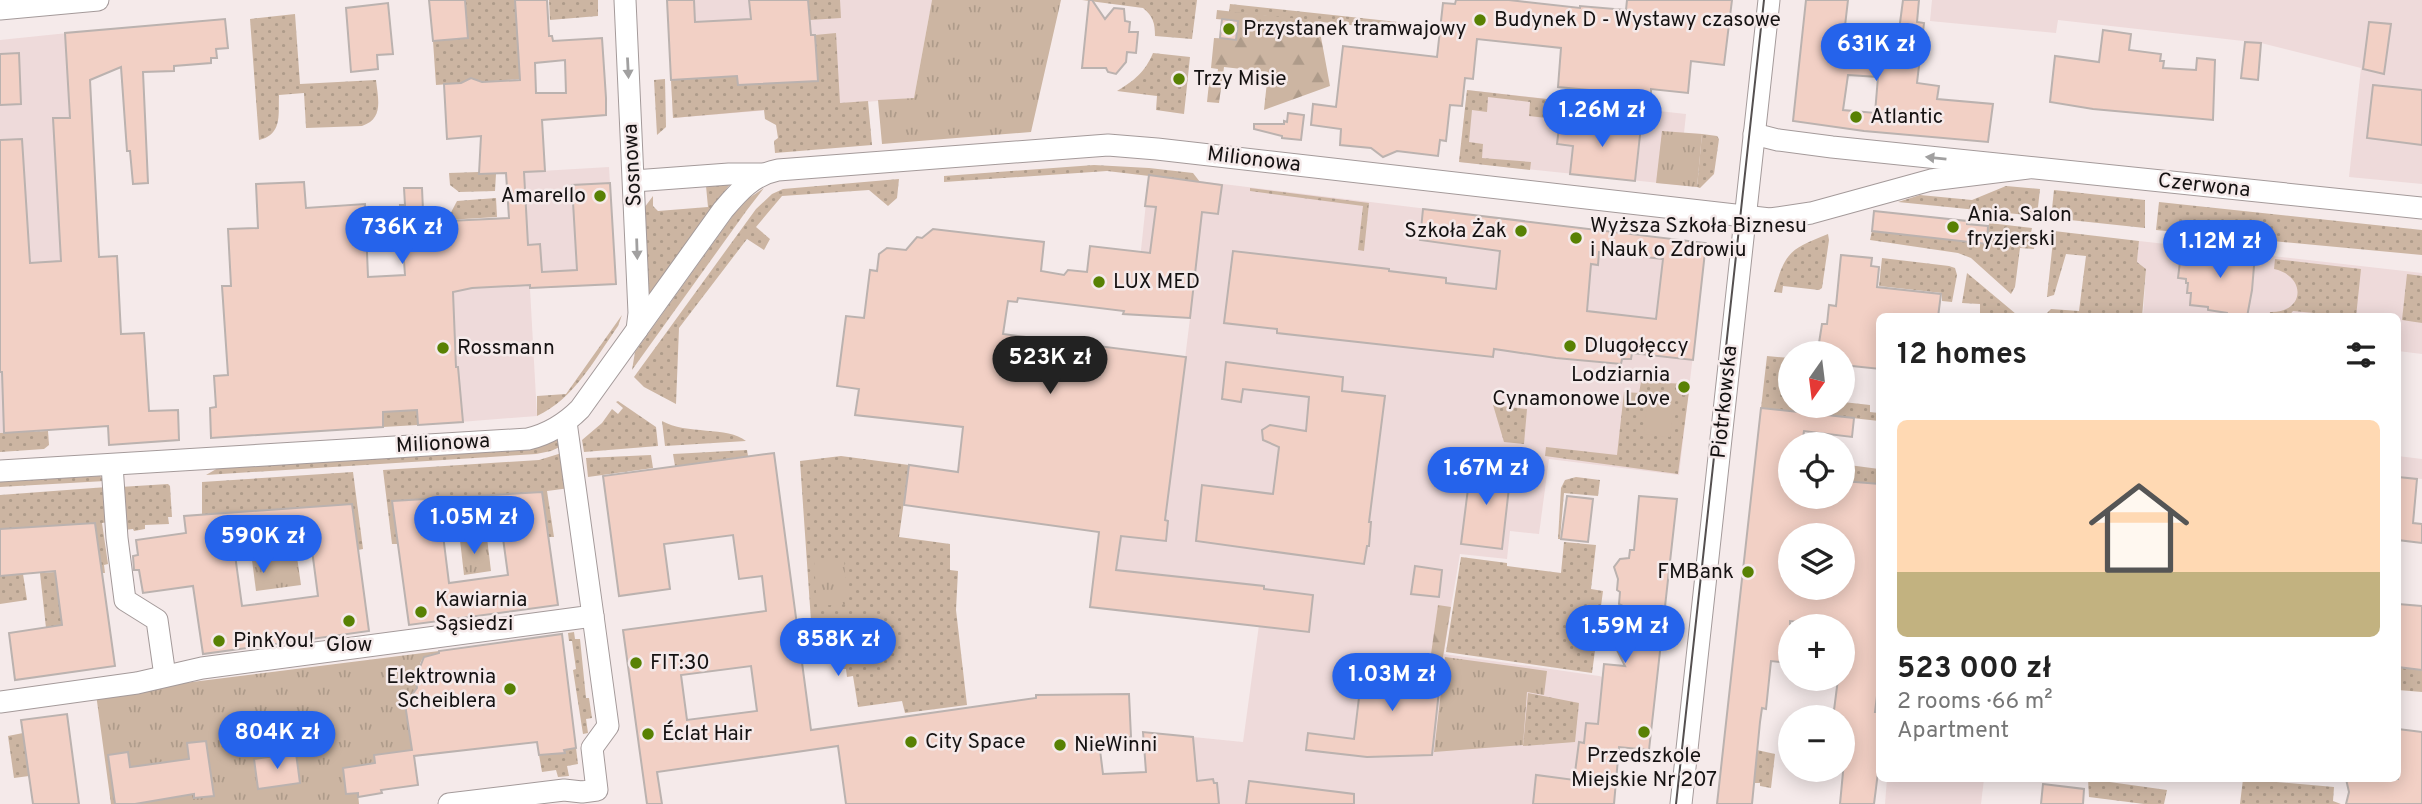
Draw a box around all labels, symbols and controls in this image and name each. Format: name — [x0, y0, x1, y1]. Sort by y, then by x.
place label: Budynek D - Wystawy czasowe — [1494, 7, 1781, 34]
marker: Budynek D - Wystawy czasowe — [1472, 12, 1488, 28]
place label: Przystanek tramwajowy — [1243, 16, 1467, 43]
marker: Przystanek tramwajowy — [1221, 21, 1237, 37]
pin: 631K zł — [1811, 24, 1941, 83]
text: 631K zł — [1837, 31, 1915, 60]
one-way arrow — [623, 57, 634, 79]
place label: Trzy Misie — [1193, 66, 1287, 93]
marker: Trzy Misie — [1171, 71, 1187, 87]
pin: 1.26M zł — [1530, 90, 1674, 149]
text: 1.26M zł — [1559, 97, 1645, 126]
place label: Atlantic — [1870, 104, 1943, 131]
marker: Atlantic — [1848, 109, 1864, 125]
street label: Sosnowa — [617, 123, 649, 207]
street label: Milionowa — [1206, 141, 1302, 179]
one-way arrow — [1925, 152, 1947, 163]
street label: Czerwona — [2156, 168, 2252, 204]
place label: Amarello — [501, 183, 586, 210]
marker: Amarello — [592, 188, 608, 204]
place label: Ania. Salon fryzjerski — [1967, 202, 2072, 253]
pin: 736K zł — [337, 206, 467, 266]
place label: Wyższa Szkoła Biznesu i Nauk o Zdrowiu — [1590, 213, 1807, 264]
text: 736K zł — [361, 214, 443, 243]
place label: Szkoła Żak — [1404, 218, 1507, 245]
marker: Ania. Salon fryzjerski — [1945, 219, 1961, 235]
pin: 1.12M zł — [2148, 220, 2292, 280]
marker: Szkoła Żak — [1513, 223, 1529, 239]
text: 1.12M zł — [2179, 228, 2261, 257]
marker: Wyższa Szkoła Biznesu i Nauk o Zdrowiu — [1568, 230, 1584, 246]
one-way arrow — [631, 239, 642, 261]
place label: LUX MED — [1113, 269, 1200, 296]
marker: LUX MED — [1091, 274, 1107, 290]
place label: Dlugołęccy — [1584, 333, 1689, 360]
place label: Rossmann — [457, 335, 555, 362]
pin: 523K zł — [985, 336, 1115, 396]
icon: filters — [2342, 336, 2380, 374]
text: 12 homes — [1897, 337, 2027, 374]
marker: Dlugołęccy — [1562, 338, 1578, 354]
marker: Rossmann — [435, 340, 451, 356]
north arrow — [1778, 341, 1855, 418]
map controls — [1778, 341, 1855, 782]
text: 523K zł — [1008, 344, 1092, 373]
street label: Piotrkowska — [1706, 344, 1744, 460]
place label: Lodziarnia Cynamonowe Love — [1492, 362, 1670, 413]
marker: Lodziarnia Cynamonowe Love — [1676, 379, 1692, 395]
street label: Milionowa — [395, 428, 491, 460]
button: locate — [1778, 432, 1855, 509]
pin: 1.67M zł — [1414, 448, 1558, 507]
text: 1.67M zł — [1444, 455, 1528, 484]
icon: home — [2076, 465, 2202, 591]
pin: 1.05M zł — [402, 496, 546, 556]
text: 1.05M zł — [430, 504, 518, 533]
pin: 590K zł — [198, 516, 328, 575]
text: 590K zł — [221, 523, 305, 552]
button: layers — [1778, 523, 1855, 600]
place label: FMBank — [1657, 559, 1734, 586]
marker: FMBank — [1740, 564, 1756, 580]
place label: Kawiarnia Sąsiedzi — [435, 587, 527, 638]
marker: Kawiarnia Sąsiedzi — [413, 604, 429, 620]
pin: 1.59M zł — [1553, 606, 1697, 665]
marker: Glow — [341, 613, 357, 629]
text: 1.59M zł — [1582, 613, 1668, 642]
button: + — [1778, 614, 1855, 691]
pin: 858K zł — [773, 618, 903, 678]
text: 858K zł — [796, 626, 880, 655]
place label: PinkYou! — [233, 628, 314, 655]
place label: Glow — [326, 632, 372, 659]
marker: PinkYou! — [211, 633, 227, 649]
place label: FIT:30 — [650, 650, 710, 677]
text: 523 000 zł — [1897, 651, 2051, 688]
pin: 1.03M zł — [1320, 654, 1464, 713]
marker: FIT:30 — [628, 655, 644, 671]
text: 1.03M zł — [1348, 661, 1436, 690]
place label: Elektrownia Scheiblera — [386, 664, 496, 715]
marker: Elektrownia Scheiblera — [502, 681, 518, 697]
text: 2 rooms · 66 m² — [1897, 688, 2053, 717]
button: − — [1778, 705, 1855, 782]
pin: 804K zł — [212, 712, 342, 771]
text: Apartment — [1897, 717, 2009, 746]
text: 804K zł — [234, 719, 320, 748]
place label: Éclat Hair — [662, 720, 752, 748]
marker: Przedszkole Miejskie Nr 207 — [1636, 724, 1652, 740]
marker: Éclat Hair — [640, 726, 656, 742]
place label: City Space — [925, 729, 1026, 756]
place label: NieWinni — [1074, 732, 1157, 759]
marker: City Space — [903, 734, 919, 750]
marker: NieWinni — [1052, 737, 1068, 753]
place label: Przedszkole Miejskie Nr 207 — [1571, 743, 1717, 794]

